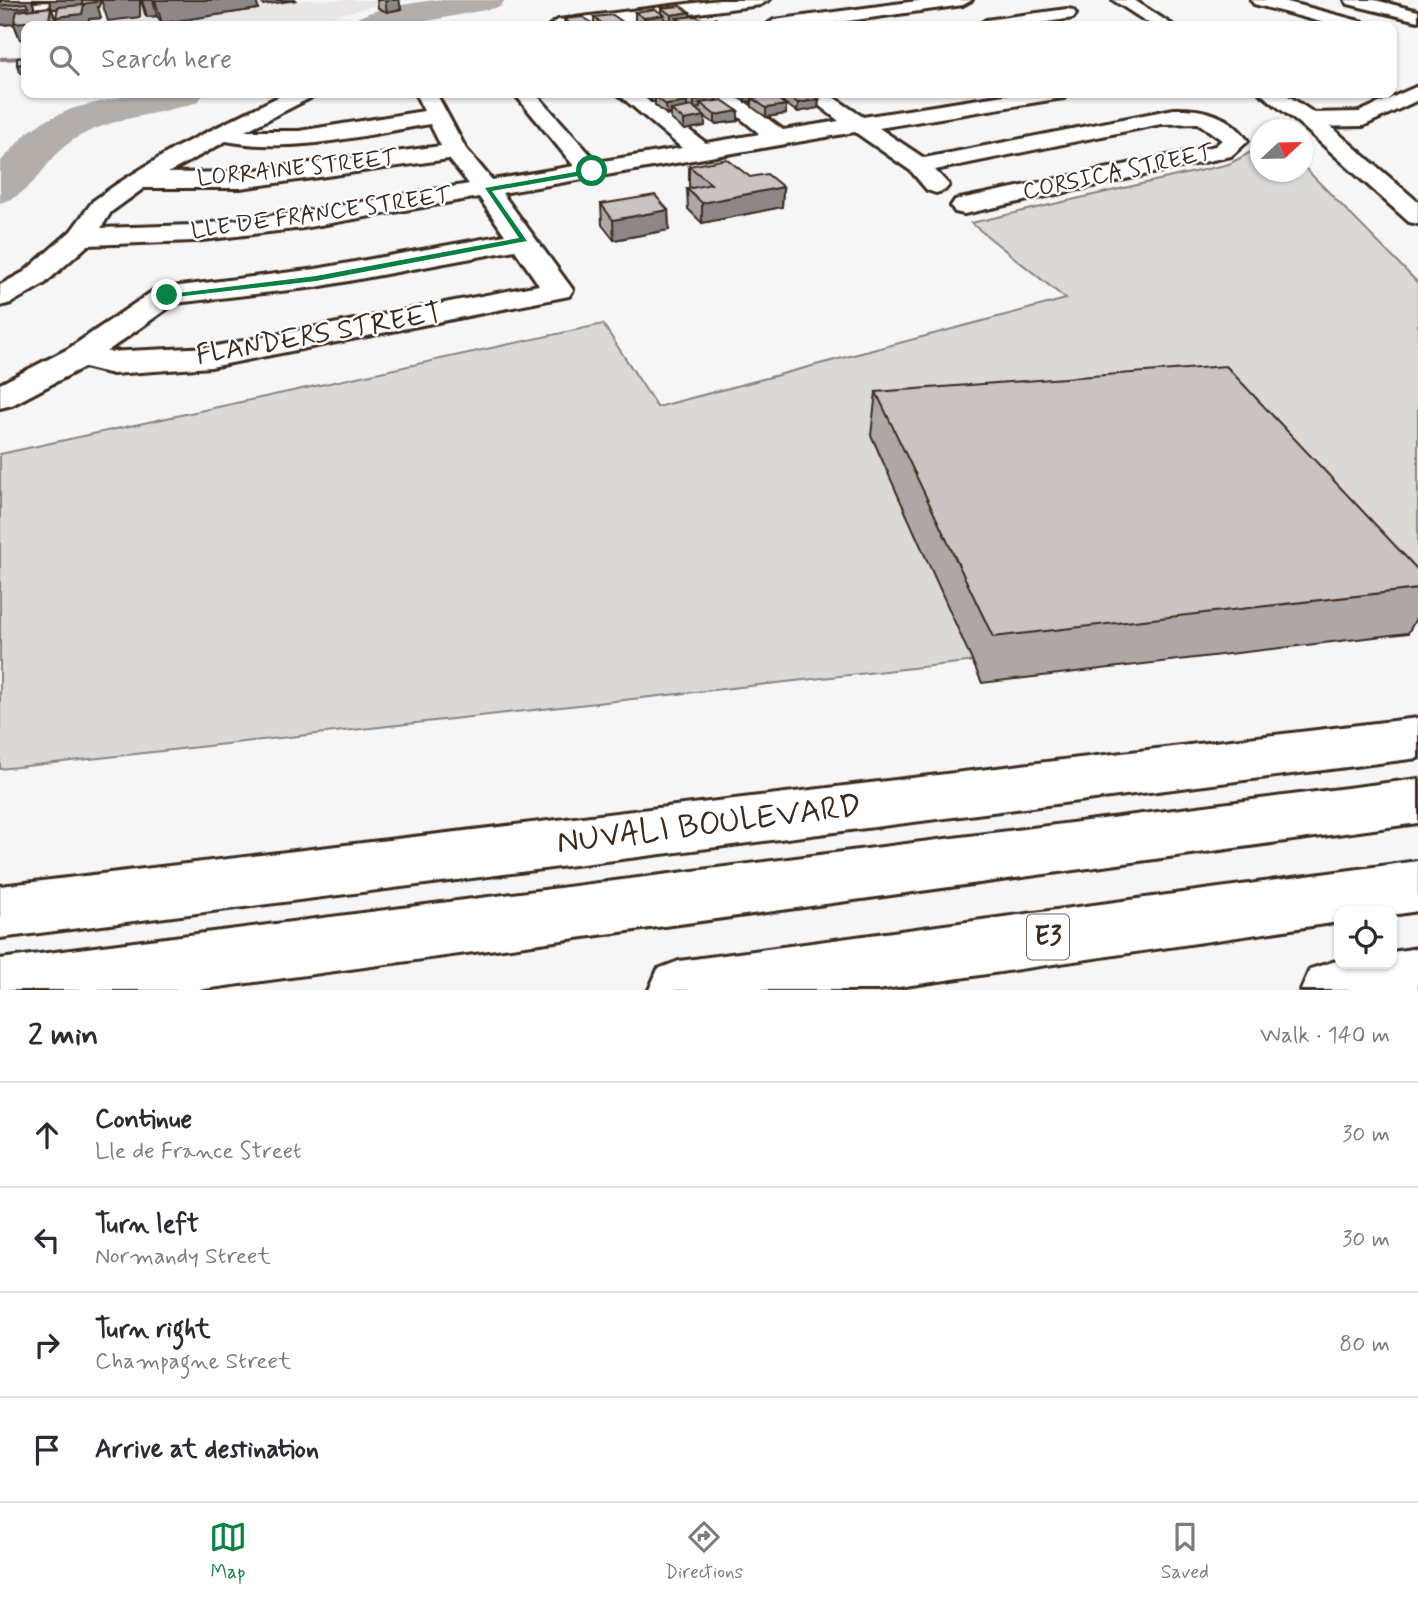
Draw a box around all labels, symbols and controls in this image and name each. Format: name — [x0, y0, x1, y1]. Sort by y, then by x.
search box — [21, 21, 1397, 98]
icon: search — [45, 41, 83, 79]
text: Search here — [101, 43, 232, 77]
north arrow — [1250, 119, 1313, 182]
street label: CORSICA STREET — [1020, 138, 1217, 208]
street label: LORRAINE STREET — [196, 143, 400, 194]
route start — [576, 155, 607, 186]
street label: LLE DE FRANCE STREET — [189, 181, 454, 247]
route end — [151, 279, 182, 310]
street label: FLANDERS STREET — [193, 295, 445, 375]
street label: NUVALI BOULEVARD — [554, 784, 864, 866]
map controls — [1334, 906, 1397, 969]
button: locate — [1334, 906, 1397, 969]
road number: E3 — [1027, 914, 1069, 960]
text: 2 min — [28, 1016, 98, 1055]
text: Walk · 140 m — [1260, 1021, 1390, 1051]
text: Continue — [95, 1103, 192, 1137]
icon: ahead — [28, 1116, 66, 1154]
text: 30 m — [1342, 1120, 1390, 1150]
text: Lle de France Street — [95, 1137, 302, 1167]
text: Turn left — [95, 1208, 199, 1242]
icon: left — [28, 1221, 66, 1259]
text: 30 m — [1342, 1225, 1390, 1255]
text: Normandy Street — [95, 1242, 271, 1272]
text: Turn right — [95, 1313, 211, 1347]
icon: right — [28, 1326, 66, 1364]
text: 80 m — [1339, 1330, 1390, 1360]
text: Champagne Street — [95, 1347, 291, 1377]
icon: arrive — [28, 1431, 66, 1469]
text: Arrive at destination — [95, 1433, 319, 1467]
tab: Map — [209, 1518, 247, 1585]
tab: Directions — [665, 1518, 743, 1585]
tab: Saved — [1161, 1518, 1209, 1585]

